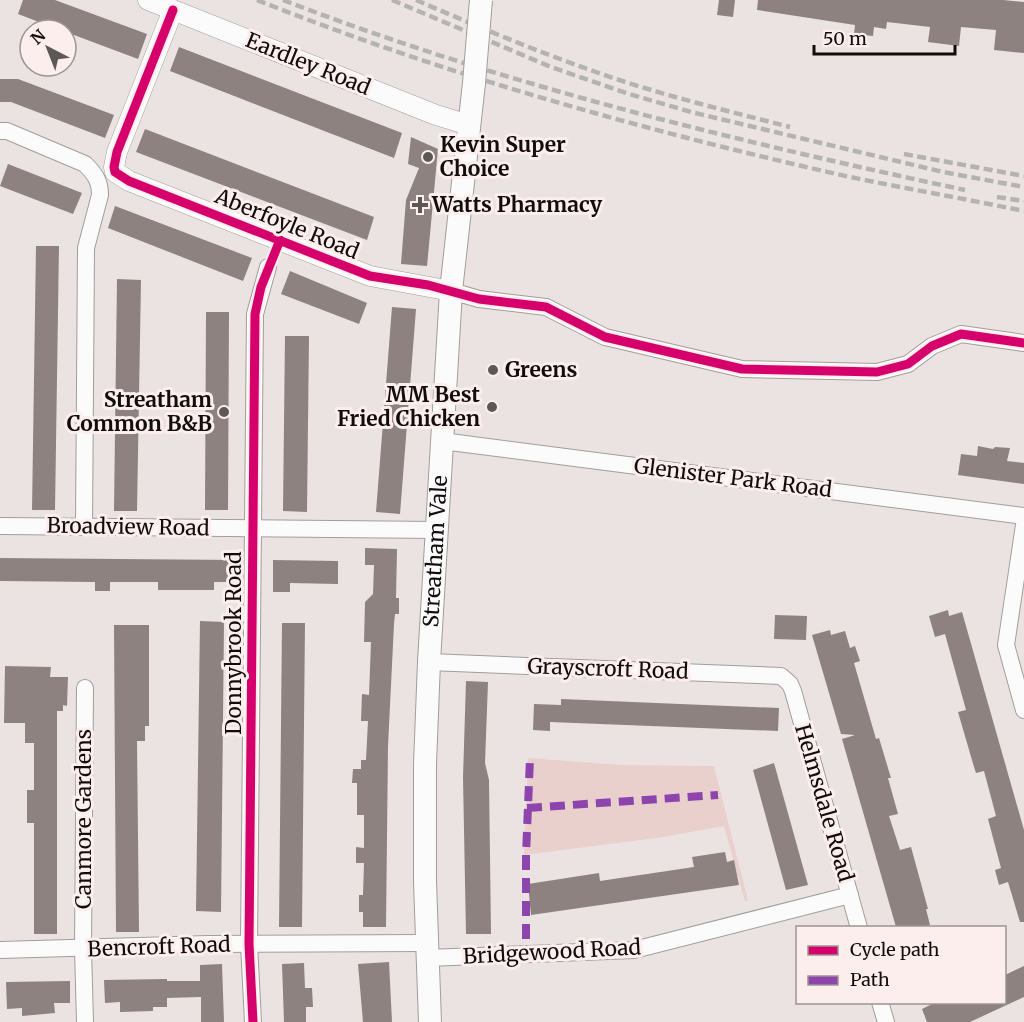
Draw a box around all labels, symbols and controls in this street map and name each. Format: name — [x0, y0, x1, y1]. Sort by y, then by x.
north arrow — [18, 18, 78, 78]
scale bar — [814, 18, 955, 56]
text: N — [27, 25, 50, 49]
street label: Eardley Road — [242, 26, 375, 101]
text: 50 m — [823, 27, 867, 50]
place label: Kevin Super Choice — [440, 131, 566, 182]
marker: Kevin Super Choice — [421, 150, 435, 164]
street label: Aberfoyle Road — [210, 182, 364, 265]
place label: Watts Pharmacy — [431, 191, 603, 218]
marker: Watts Pharmacy — [413, 198, 427, 212]
place label: Greens — [505, 356, 578, 383]
marker: Greens — [486, 363, 500, 377]
place label: MM Best Fried Chicken — [337, 381, 481, 432]
place label: Streatham Common B&B — [67, 386, 212, 437]
marker: MM Best Fried Chicken — [485, 400, 499, 414]
marker: Streatham Common B&B — [217, 405, 231, 419]
street label: Glenister Park Road — [632, 452, 834, 503]
street label: Streatham Vale — [417, 474, 453, 628]
street label: Broadview Road — [46, 512, 210, 541]
street label: Donnybrook Road — [220, 551, 247, 735]
street label: Grayscroft Road — [527, 652, 689, 685]
street label: Helmsdale Road — [789, 721, 860, 885]
street label: Canmore Gardens — [70, 729, 97, 909]
legend — [796, 926, 1006, 1004]
street label: Bencroft Road — [87, 930, 231, 962]
street label: Bridgewood Road — [462, 933, 642, 970]
text: Cycle path — [850, 938, 940, 961]
text: Path — [850, 968, 890, 991]

